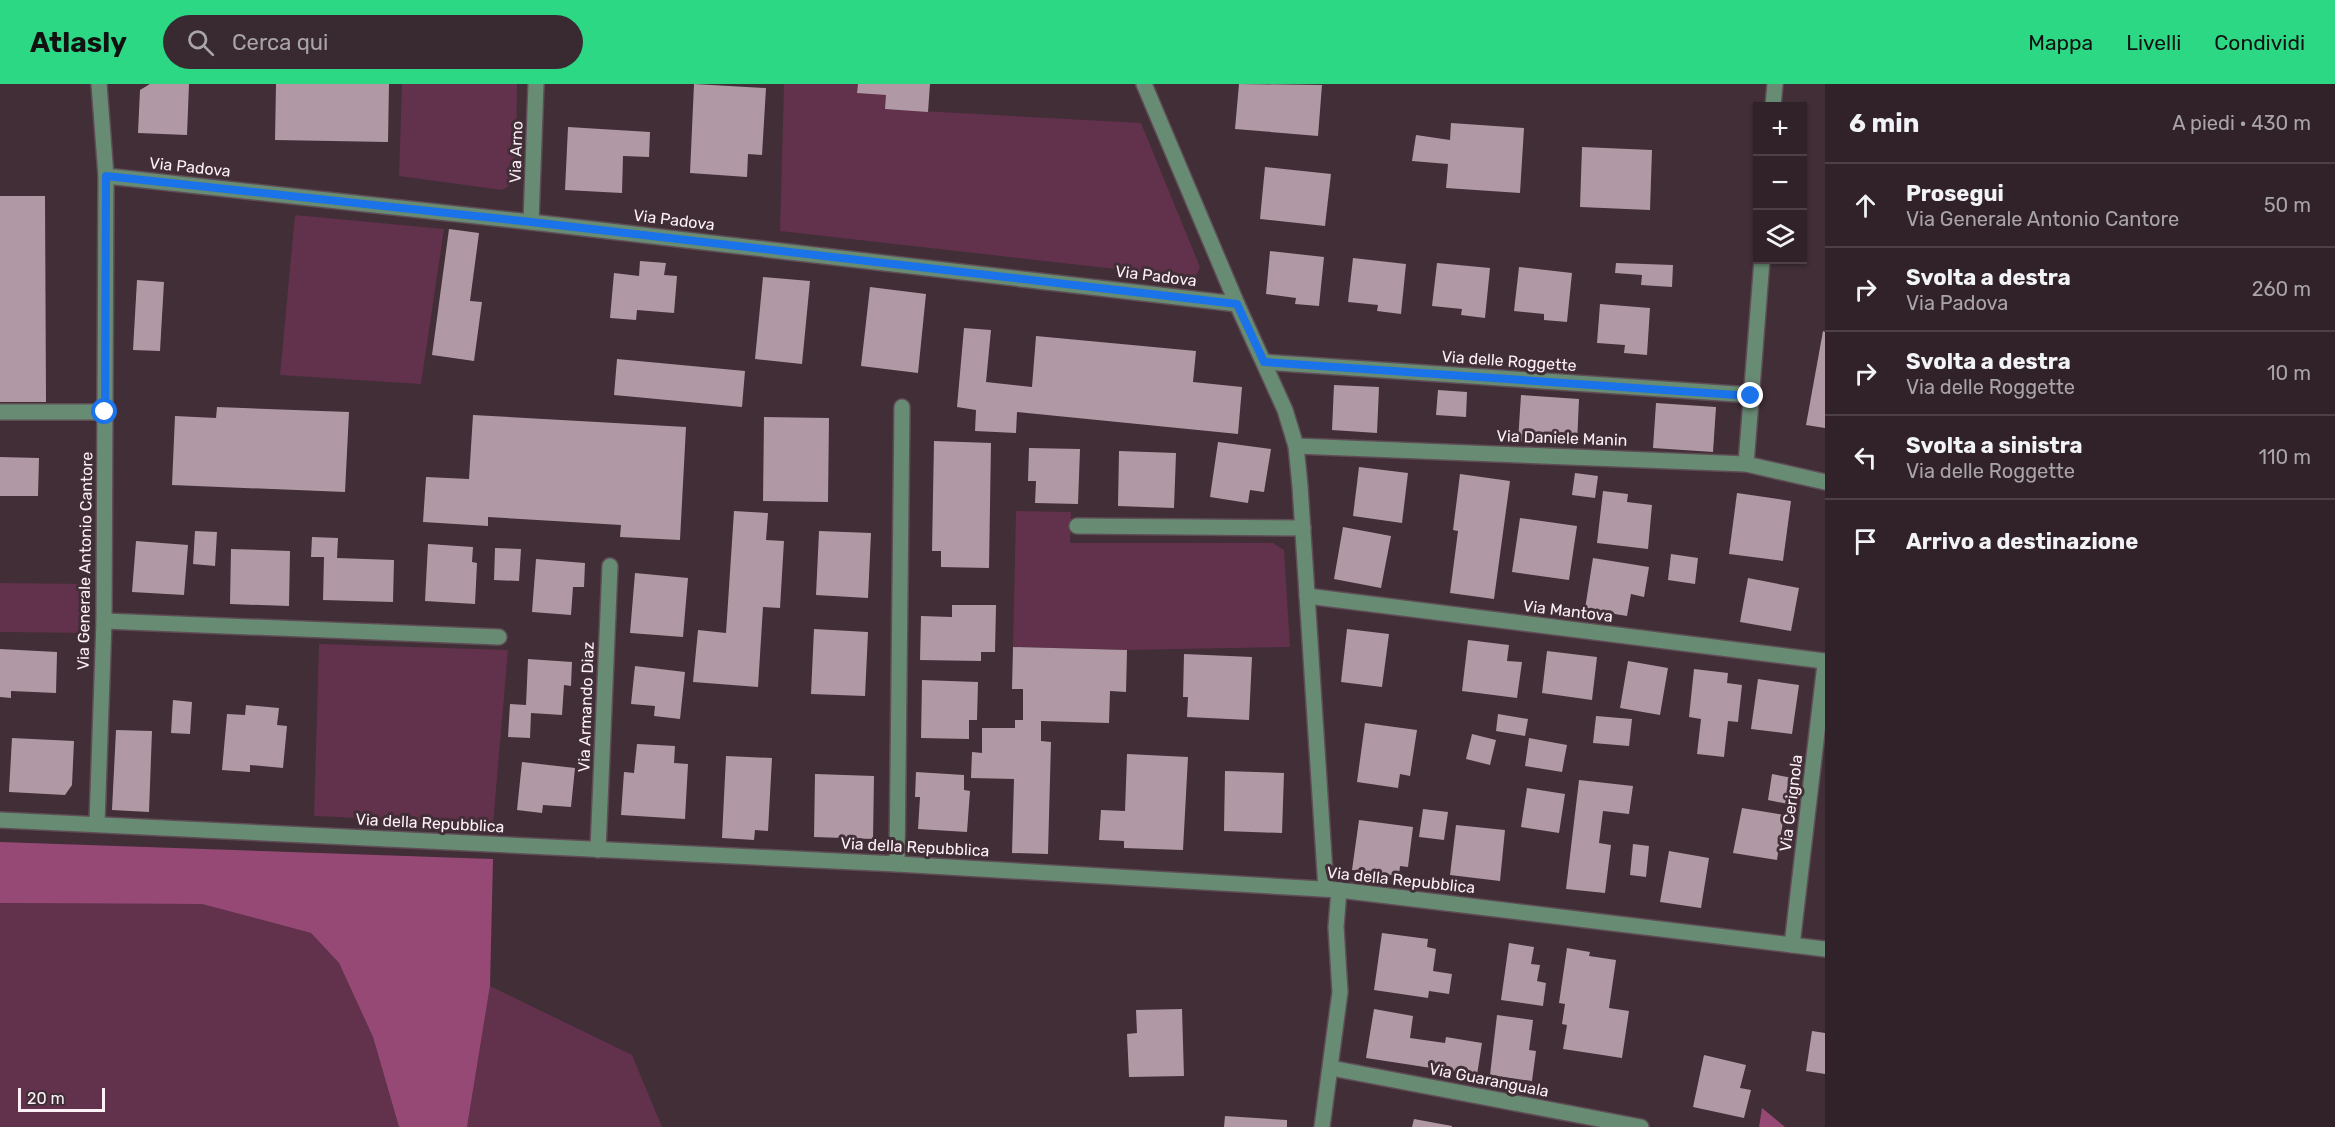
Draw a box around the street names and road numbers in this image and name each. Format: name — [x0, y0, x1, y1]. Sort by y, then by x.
street label: Via Arno — [505, 121, 527, 183]
street label: Via Padova — [148, 153, 232, 181]
street label: Via Padova — [632, 206, 716, 234]
street label: Via Padova — [1114, 262, 1198, 290]
street label: Via delle Roggette — [1441, 347, 1577, 375]
street label: Via Daniele Manin — [1496, 426, 1628, 450]
street label: Via Generale Antonio Cantore — [74, 452, 96, 670]
street label: Via Mantova — [1522, 596, 1614, 626]
street label: Via Armando Diaz — [574, 641, 598, 773]
street label: Via Cerignola — [1776, 753, 1806, 853]
street label: Via della Repubblica — [355, 810, 505, 836]
street label: Via della Repubblica — [840, 834, 990, 860]
street label: Via della Repubblica — [1326, 863, 1476, 897]
street label: Via Guaranguala — [1427, 1059, 1551, 1101]

